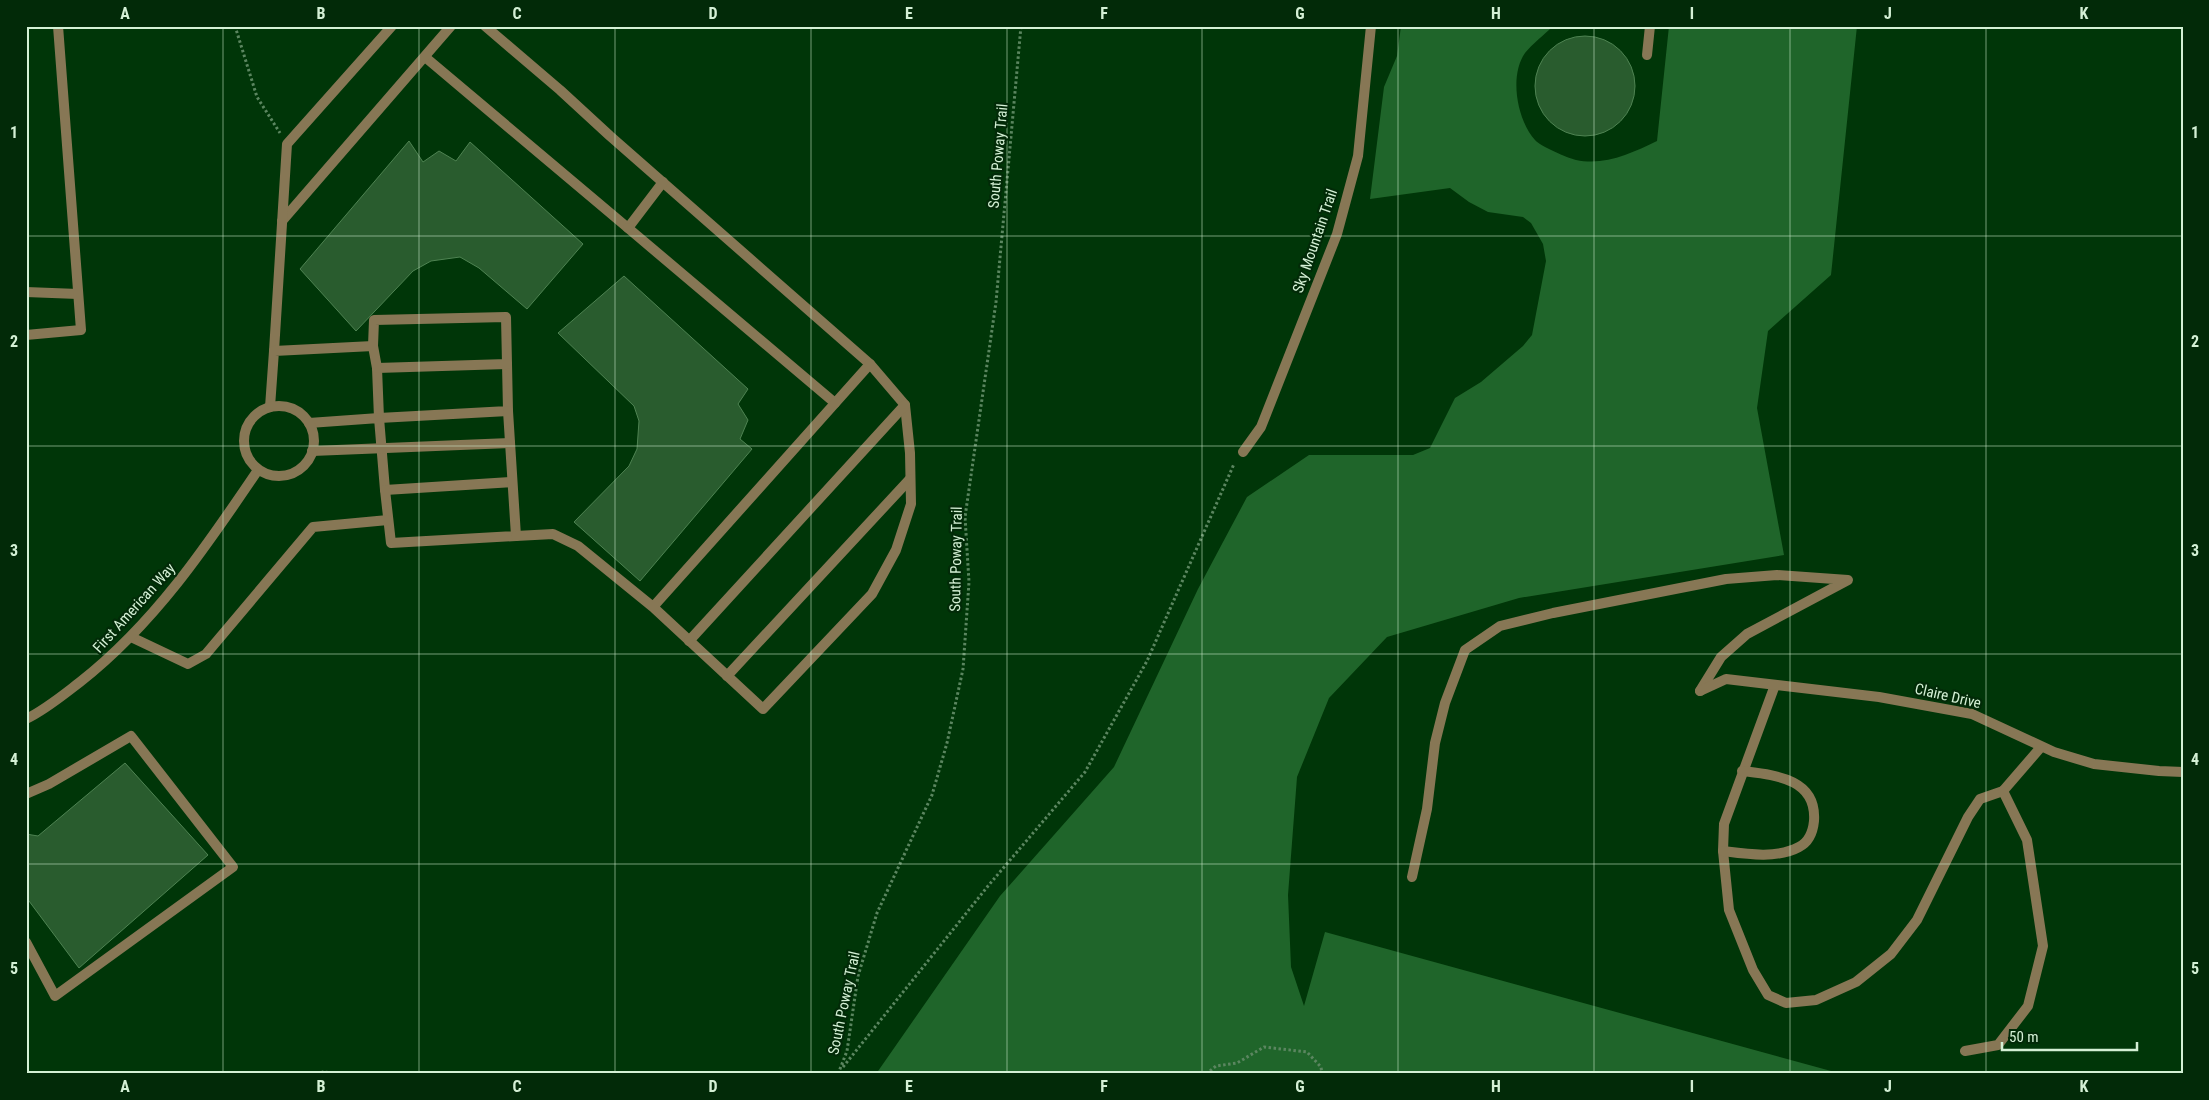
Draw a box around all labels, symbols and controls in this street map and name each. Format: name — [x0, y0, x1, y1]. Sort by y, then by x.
text: A — [120, 4, 130, 23]
text: B — [317, 4, 326, 23]
text: C — [512, 4, 522, 23]
text: D — [708, 4, 718, 23]
text: E — [905, 4, 913, 23]
text: F — [1100, 4, 1108, 23]
text: G — [1295, 4, 1305, 23]
text: H — [1491, 4, 1501, 23]
text: I — [1690, 4, 1694, 23]
text: J — [1884, 4, 1892, 23]
text: K — [2080, 4, 2089, 23]
street label: South Poway Trail — [984, 103, 1012, 209]
text: 1 — [10, 123, 18, 142]
text: 1 — [2191, 123, 2199, 142]
street label: Sky Mountain Trail — [1289, 187, 1341, 295]
text: 2 — [10, 332, 18, 351]
text: 2 — [2191, 332, 2199, 351]
street label: South Poway Trail — [946, 506, 966, 612]
text: 3 — [10, 541, 18, 560]
text: 3 — [2191, 541, 2199, 560]
street label: First American Way — [89, 560, 179, 656]
street label: Claire Drive — [1913, 680, 1983, 712]
text: 4 — [10, 750, 18, 769]
text: 4 — [2191, 750, 2199, 769]
street label: South Poway Trail — [824, 950, 864, 1056]
text: 5 — [10, 959, 18, 978]
text: 5 — [2191, 959, 2199, 978]
scale bar — [2002, 1020, 2136, 1052]
text: 50 m — [2009, 1028, 2039, 1046]
text: A — [120, 1077, 130, 1096]
text: B — [317, 1077, 326, 1096]
text: C — [512, 1077, 522, 1096]
text: D — [708, 1077, 718, 1096]
text: E — [905, 1077, 913, 1096]
text: F — [1100, 1077, 1108, 1096]
text: G — [1295, 1077, 1305, 1096]
text: H — [1491, 1077, 1501, 1096]
text: I — [1690, 1077, 1694, 1096]
text: J — [1884, 1077, 1892, 1096]
text: K — [2080, 1077, 2089, 1096]

